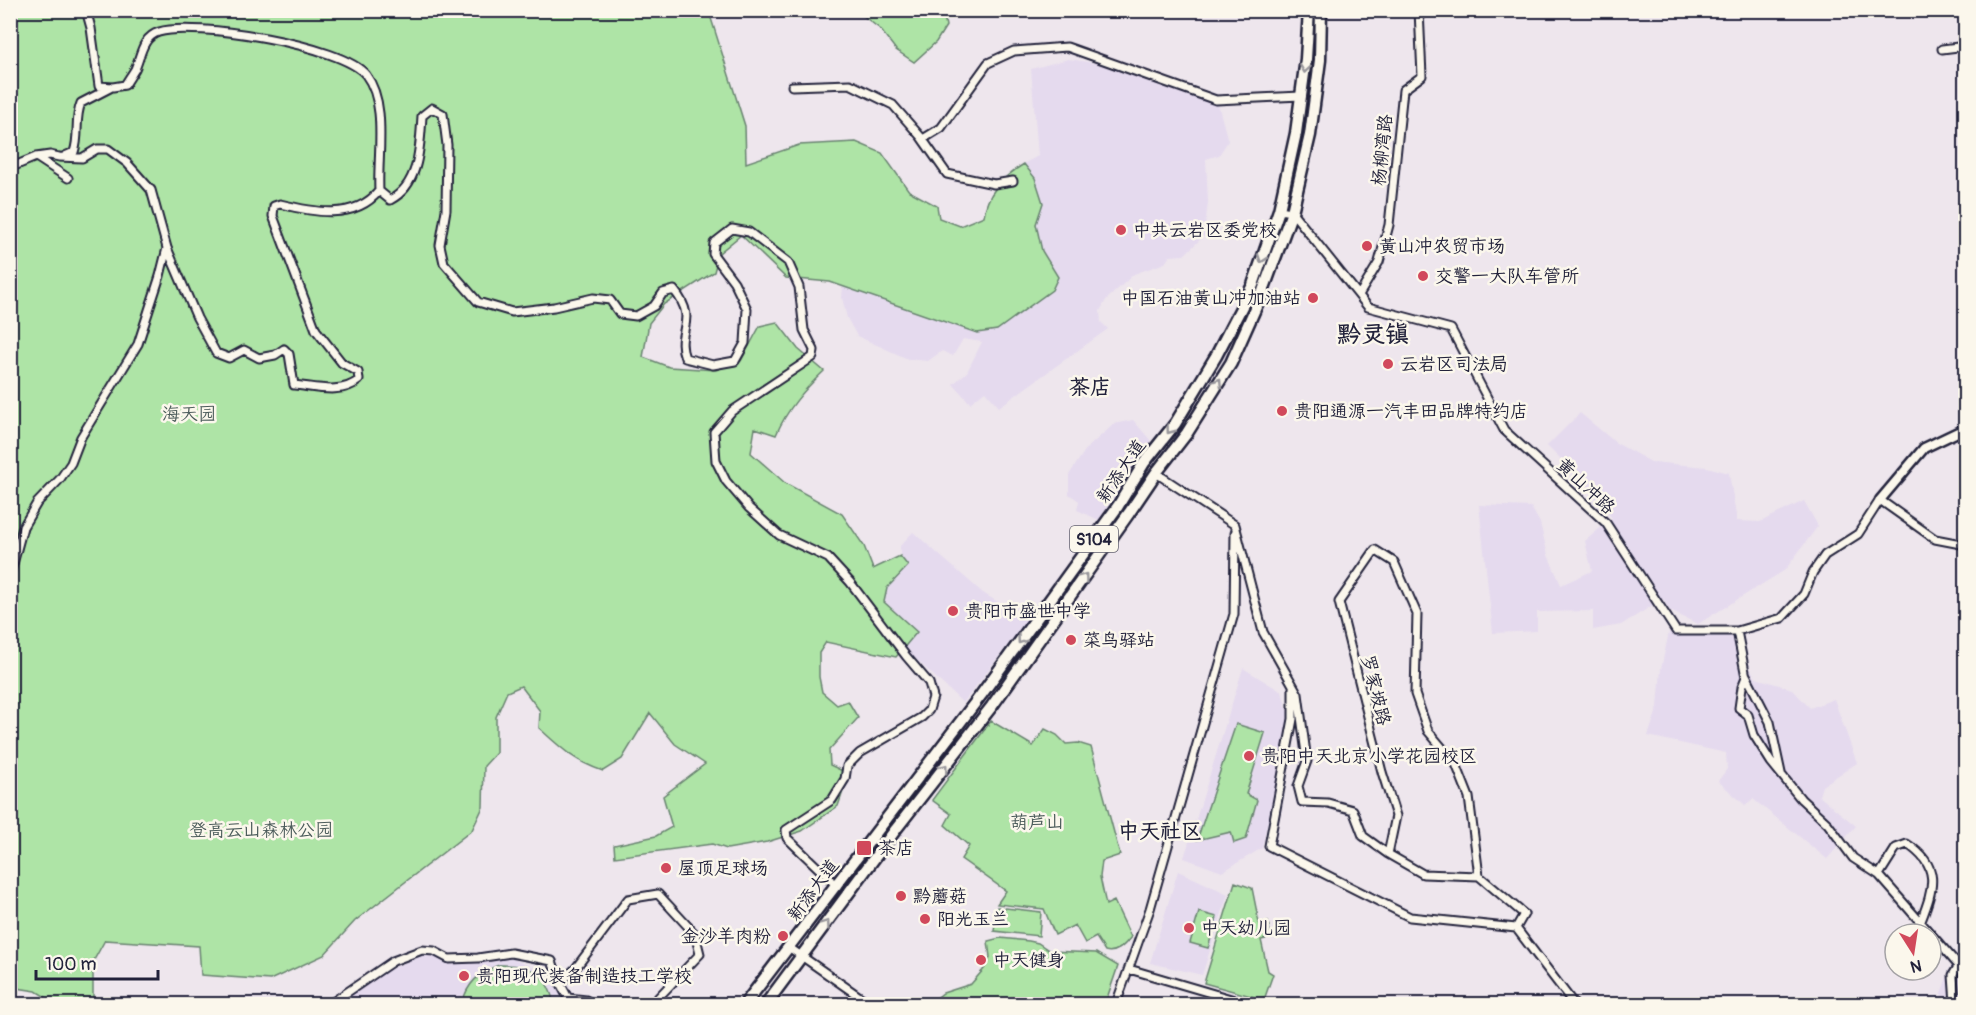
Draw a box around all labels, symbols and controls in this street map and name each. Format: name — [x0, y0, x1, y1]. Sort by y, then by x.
one-way arrow — [1299, 64, 1312, 73]
street label: 杨柳湾路 — [1367, 113, 1398, 187]
place label: 中共云岩区委党校 — [1133, 219, 1277, 242]
marker: 中共云岩区委党校 — [1114, 223, 1128, 237]
place label: 黄山冲农贸市场 — [1379, 235, 1505, 258]
marker: 黄山冲农贸市场 — [1360, 239, 1374, 253]
one-way arrow — [1257, 253, 1270, 263]
place label: 交警一大队车管所 — [1435, 265, 1579, 288]
marker: 交警一大队车管所 — [1416, 269, 1430, 283]
place label: 中国石油黄山冲加油站 — [1121, 287, 1301, 310]
marker: 中国石油黄山冲加油站 — [1306, 291, 1320, 305]
district label: 黔灵镇 — [1337, 320, 1409, 349]
place label: 云岩区司法局 — [1400, 353, 1508, 376]
marker: 云岩区司法局 — [1381, 357, 1395, 371]
district label: 茶店 — [1069, 374, 1111, 401]
one-way arrow — [1211, 378, 1223, 388]
place label: 贵阳通源一汽丰田品牌特约店 — [1294, 400, 1528, 423]
park label: 海天园 — [162, 403, 216, 426]
marker: 贵阳通源一汽丰田品牌特约店 — [1275, 404, 1289, 418]
one-way arrow — [1166, 423, 1177, 434]
street label: 新添大道 — [1092, 435, 1151, 508]
street label: 黄山冲路 — [1551, 453, 1620, 519]
road number: S104 — [1070, 526, 1118, 552]
one-way arrow — [1077, 573, 1088, 584]
place label: 贵阳市盛世中学 — [965, 600, 1091, 623]
marker: 贵阳市盛世中学 — [946, 604, 960, 618]
place label: 菜鸟驿站 — [1083, 629, 1155, 652]
marker: 菜鸟驿站 — [1064, 633, 1078, 647]
one-way arrow — [1017, 634, 1028, 645]
street label: 罗家坡路 — [1356, 652, 1395, 728]
place label: 贵阳中天北京小学花园校区 — [1261, 745, 1477, 768]
marker: 贵阳中天北京小学花园校区 — [1242, 749, 1256, 763]
one-way arrow — [936, 764, 947, 775]
park label: 葫芦山 — [1010, 811, 1064, 834]
district label: 中天社区 — [1118, 818, 1202, 845]
park label: 登高云山森林公园 — [189, 819, 333, 842]
place label: 茶店 — [878, 837, 914, 860]
marker: 茶店 — [855, 839, 873, 857]
street label: 新添大道 — [783, 855, 844, 926]
place label: 屋顶足球场 — [678, 857, 768, 880]
marker: 屋顶足球场 — [659, 861, 673, 875]
place label: 黔蘑菇 — [913, 885, 967, 908]
marker: 黔蘑菇 — [894, 889, 908, 903]
place label: 阳光玉兰 — [937, 908, 1009, 931]
marker: 阳光玉兰 — [918, 912, 932, 926]
place label: 中天幼儿园 — [1201, 917, 1291, 940]
one-way arrow — [819, 920, 830, 931]
marker: 中天幼儿园 — [1182, 921, 1196, 935]
north arrow — [1883, 922, 1943, 982]
place label: 金沙羊肉粉 — [681, 925, 771, 948]
marker: 金沙羊肉粉 — [776, 929, 790, 943]
scale bar — [36, 943, 158, 981]
place label: 中天健身 — [993, 949, 1065, 972]
text: 100 m — [45, 953, 97, 976]
marker: 中天健身 — [974, 953, 988, 967]
text: N — [1908, 955, 1923, 977]
place label: 贵阳现代装备制造技工学校 — [476, 965, 692, 988]
marker: 贵阳现代装备制造技工学校 — [457, 969, 471, 983]

